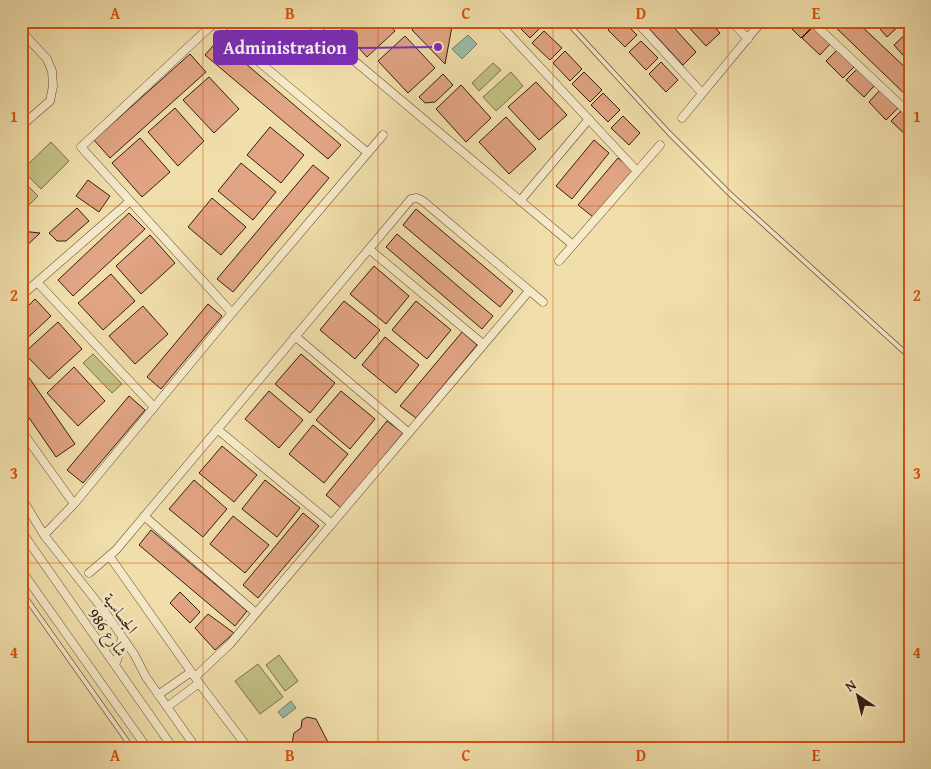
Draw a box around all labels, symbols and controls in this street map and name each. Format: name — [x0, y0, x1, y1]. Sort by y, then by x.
text: A — [110, 1, 121, 25]
text: B — [285, 1, 295, 25]
text: C — [461, 1, 471, 25]
text: D — [636, 1, 646, 25]
text: E — [812, 1, 821, 25]
callout: Administration — [214, 31, 357, 64]
text: Administration — [223, 34, 347, 61]
text: 1 — [10, 104, 18, 128]
text: 1 — [913, 104, 921, 128]
text: 2 — [10, 283, 18, 307]
text: 2 — [913, 283, 921, 307]
text: 3 — [10, 461, 18, 485]
text: 3 — [913, 461, 921, 485]
street label: الجساسية — [98, 588, 144, 638]
street label: شارع 986 — [81, 603, 133, 662]
text: 4 — [10, 640, 18, 664]
text: 4 — [913, 640, 921, 664]
north arrow — [834, 672, 884, 722]
text: N — [841, 674, 861, 696]
text: A — [110, 743, 121, 767]
text: B — [285, 743, 295, 767]
text: C — [461, 743, 471, 767]
text: D — [636, 743, 646, 767]
text: E — [812, 743, 821, 767]

